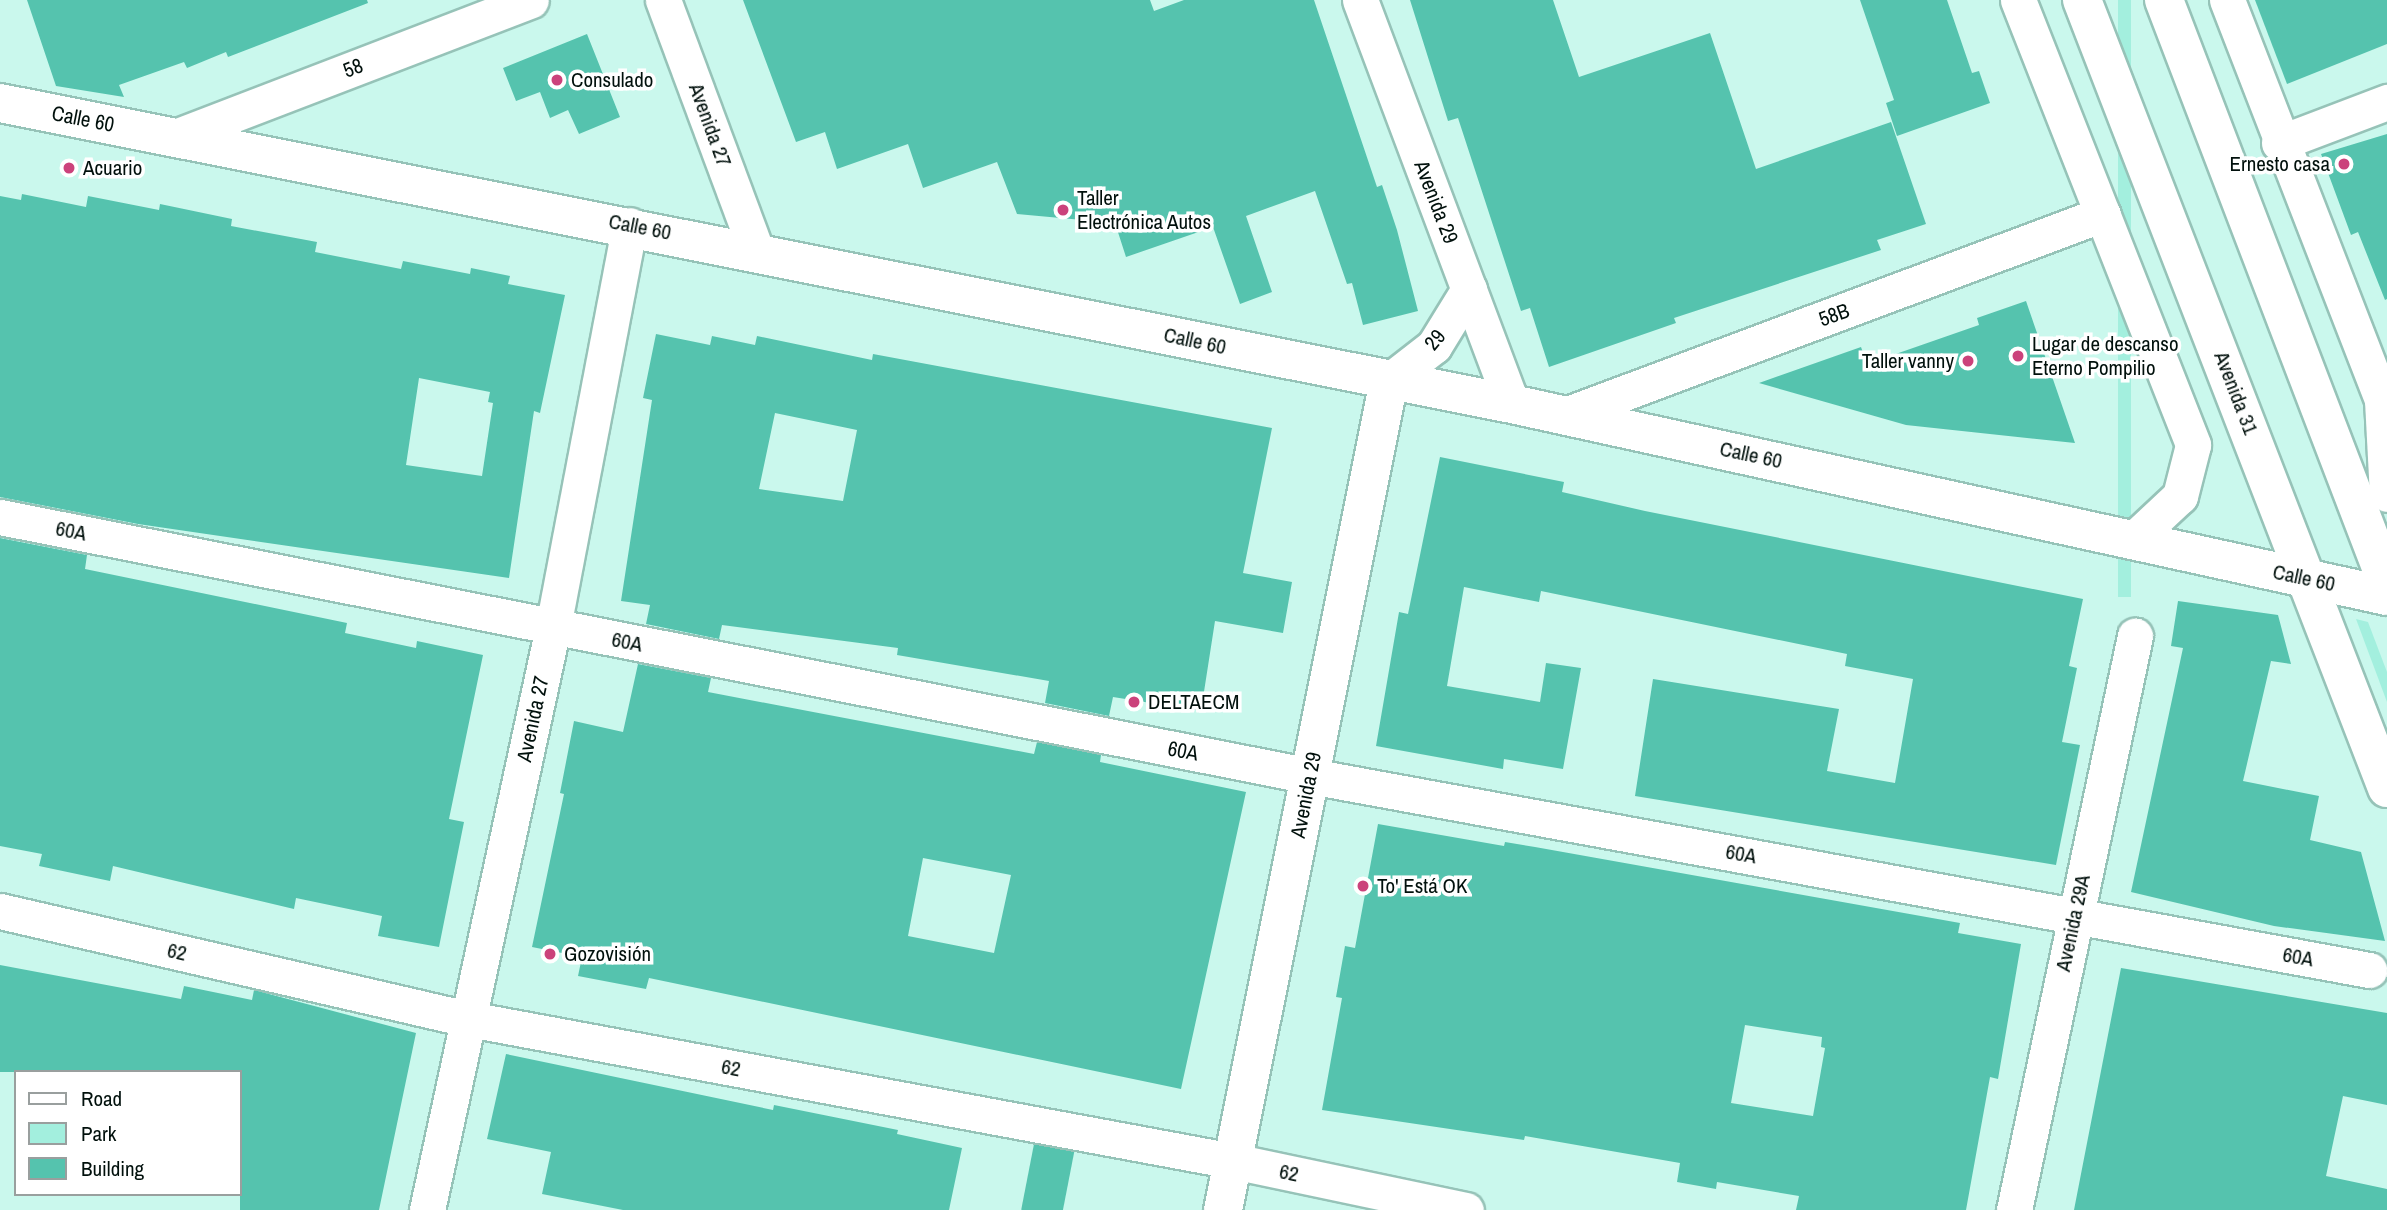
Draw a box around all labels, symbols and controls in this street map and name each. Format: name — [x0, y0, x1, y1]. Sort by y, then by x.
street label: 58 — [340, 53, 366, 83]
place label: Consulado — [571, 67, 653, 93]
marker: Consulado — [549, 72, 565, 88]
street label: Avenida 27 — [683, 80, 737, 170]
street label: Calle 60 — [50, 101, 116, 137]
place label: Ernesto casa — [2229, 151, 2330, 177]
place label: Acuario — [83, 155, 142, 181]
marker: Ernesto casa — [2336, 156, 2352, 172]
street label: Avenida 29 — [1409, 157, 1463, 247]
marker: Acuario — [61, 160, 77, 176]
place label: Taller Electrónica Autos — [1077, 185, 1212, 235]
marker: Taller Electrónica Autos — [1055, 202, 1071, 218]
street label: Calle 60 — [607, 209, 673, 245]
street label: 58B — [1815, 298, 1853, 332]
street label: Calle 60 — [1161, 322, 1229, 360]
street label: 29 — [1419, 325, 1451, 355]
place label: Lugar de descanso Eterno Pompilio — [2032, 331, 2178, 381]
place label: Taller vanny — [1862, 348, 1954, 374]
marker: Lugar de descanso Eterno Pompilio — [2010, 348, 2026, 364]
street label: Avenida 31 — [2209, 348, 2263, 438]
marker: Taller vanny — [1960, 353, 1976, 369]
street label: Calle 60 — [1717, 436, 1785, 474]
street label: 60A — [54, 516, 88, 546]
street label: Calle 60 — [2270, 559, 2338, 597]
street label: 60A — [610, 627, 644, 657]
street label: Avenida 27 — [512, 674, 554, 764]
place label: DELTAECM — [1148, 689, 1239, 715]
marker: DELTAECM — [1126, 694, 1142, 710]
street label: 60A — [1166, 736, 1200, 766]
street label: Avenida 29 — [1285, 750, 1327, 840]
street label: 60A — [1724, 839, 1758, 869]
street label: Avenida 29A — [2050, 872, 2096, 974]
place label: To' Está OK — [1377, 873, 1467, 899]
marker: To' Está OK — [1355, 878, 1371, 894]
street label: 62 — [165, 938, 189, 966]
place label: Gozovisión — [564, 941, 651, 967]
street label: 60A — [2281, 942, 2315, 972]
marker: Gozovisión — [542, 946, 558, 962]
street label: 62 — [719, 1054, 743, 1082]
legend — [14, 1070, 242, 1196]
text: Road — [81, 1084, 122, 1113]
text: Park — [81, 1119, 116, 1148]
text: Building — [81, 1154, 144, 1183]
street label: 62 — [1277, 1159, 1301, 1187]

